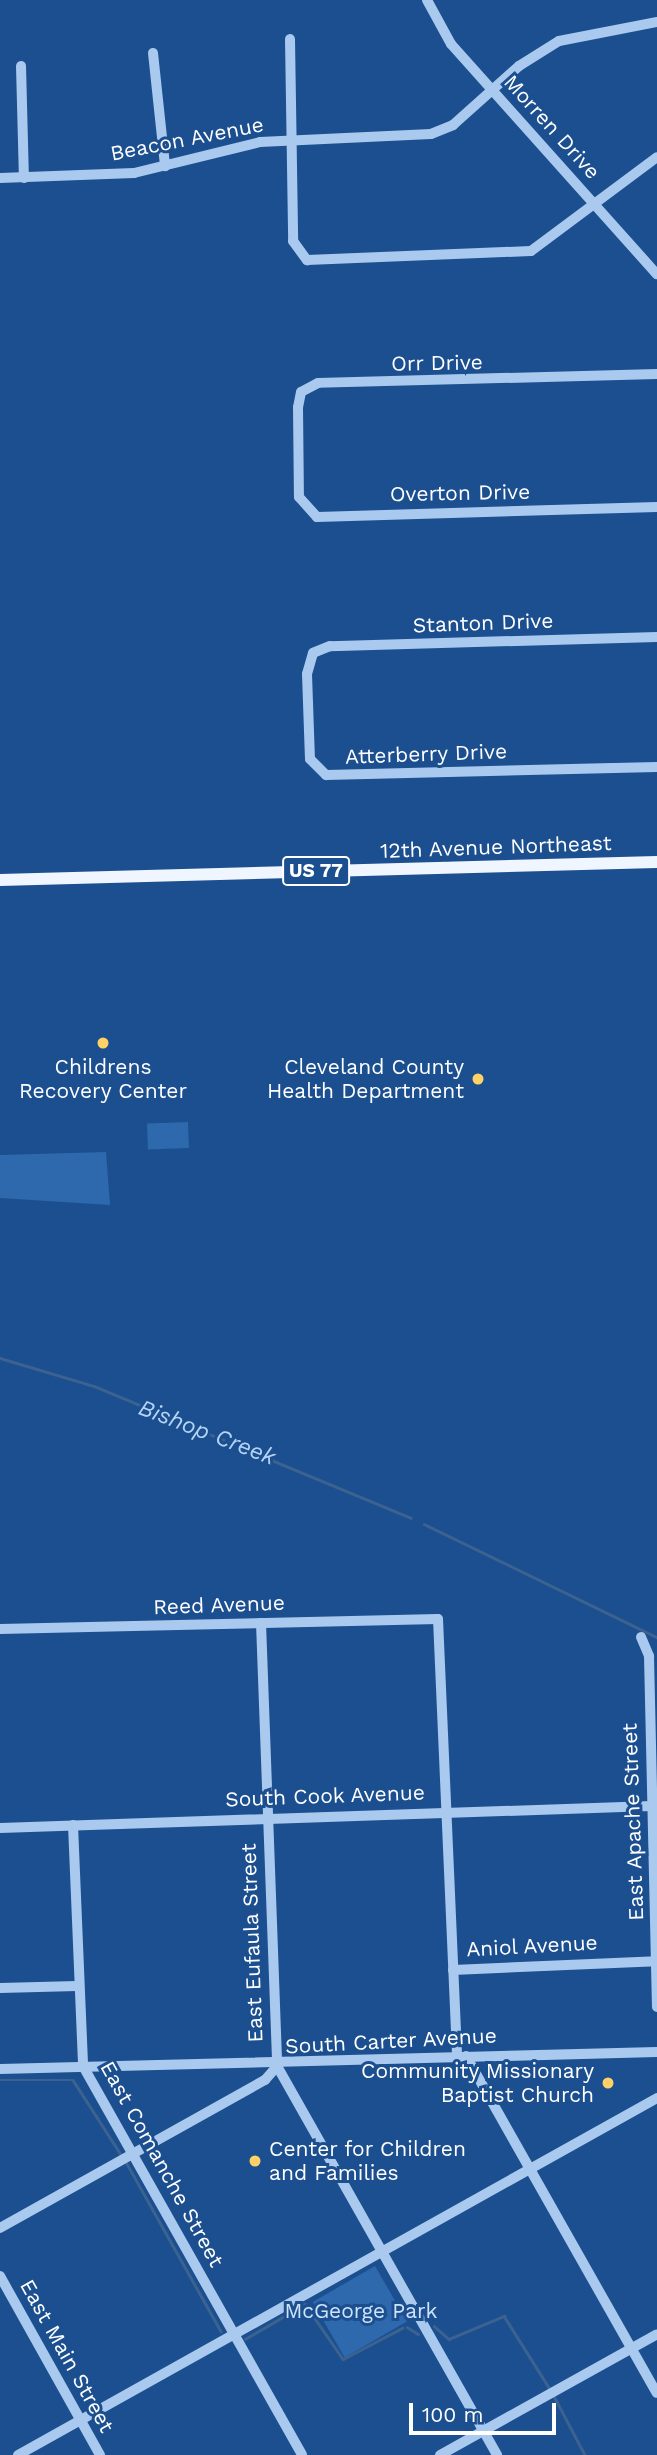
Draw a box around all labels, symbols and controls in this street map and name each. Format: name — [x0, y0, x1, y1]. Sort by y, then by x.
street label: Morren Drive — [499, 70, 605, 184]
street label: Beacon Avenue — [108, 112, 266, 166]
street label: Orr Drive — [391, 350, 483, 376]
street label: Overton Drive — [390, 479, 530, 507]
street label: Stanton Drive — [412, 608, 554, 638]
street label: Atterberry Drive — [344, 739, 508, 769]
street label: 12th Avenue Northeast — [379, 830, 613, 864]
road number: US 77 — [281, 856, 351, 886]
marker: Childrens Recovery Center — [95, 1035, 111, 1051]
place label: Childrens Recovery Center — [19, 1054, 187, 1104]
place label: Cleveland County Health Department — [267, 1054, 464, 1104]
marker: Cleveland County Health Department — [470, 1071, 486, 1087]
water label: Bishop Creek — [135, 1394, 279, 1472]
street label: Reed Avenue — [152, 1590, 286, 1620]
street label: East Apache Street — [617, 1722, 649, 1922]
street label: South Cook Avenue — [224, 1780, 426, 1812]
street label: East Eufaula Street — [236, 1843, 268, 2043]
street label: Aniol Avenue — [465, 1930, 599, 1962]
street label: South Carter Avenue — [284, 2023, 498, 2059]
street label: East Comanche Street — [95, 2057, 229, 2271]
place label: Community Missionary Baptist Church — [361, 2058, 594, 2108]
marker: Community Missionary Baptist Church — [600, 2075, 616, 2091]
place label: Center for Children and Families — [269, 2136, 467, 2186]
marker: Center for Children and Families — [247, 2153, 263, 2169]
street label: East Main Street — [15, 2275, 119, 2437]
park label: McGeorge Park — [285, 2298, 437, 2324]
scale bar — [412, 2388, 559, 2432]
text: 100 m — [422, 2402, 484, 2427]

